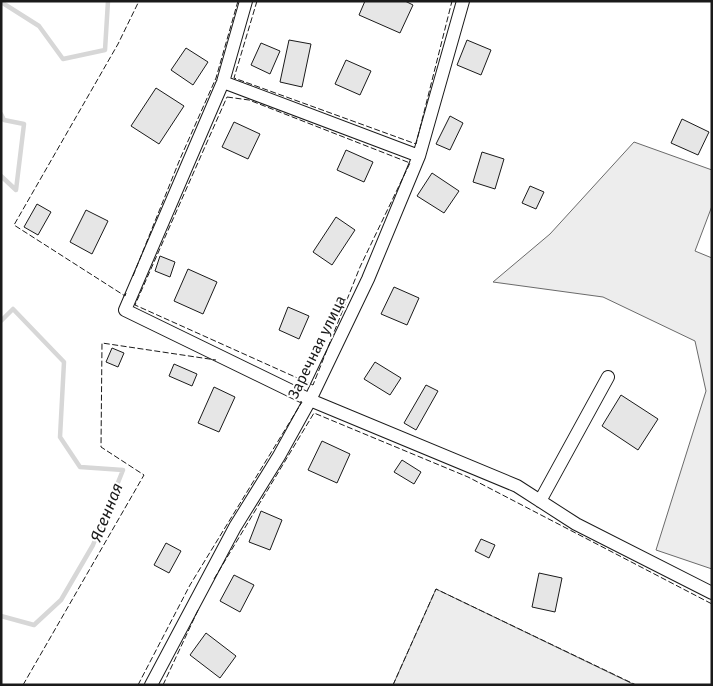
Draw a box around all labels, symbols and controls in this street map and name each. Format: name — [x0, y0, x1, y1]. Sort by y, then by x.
street label: Заречная улица — [284, 293, 350, 401]
water label: Ясенная — [86, 480, 127, 545]

